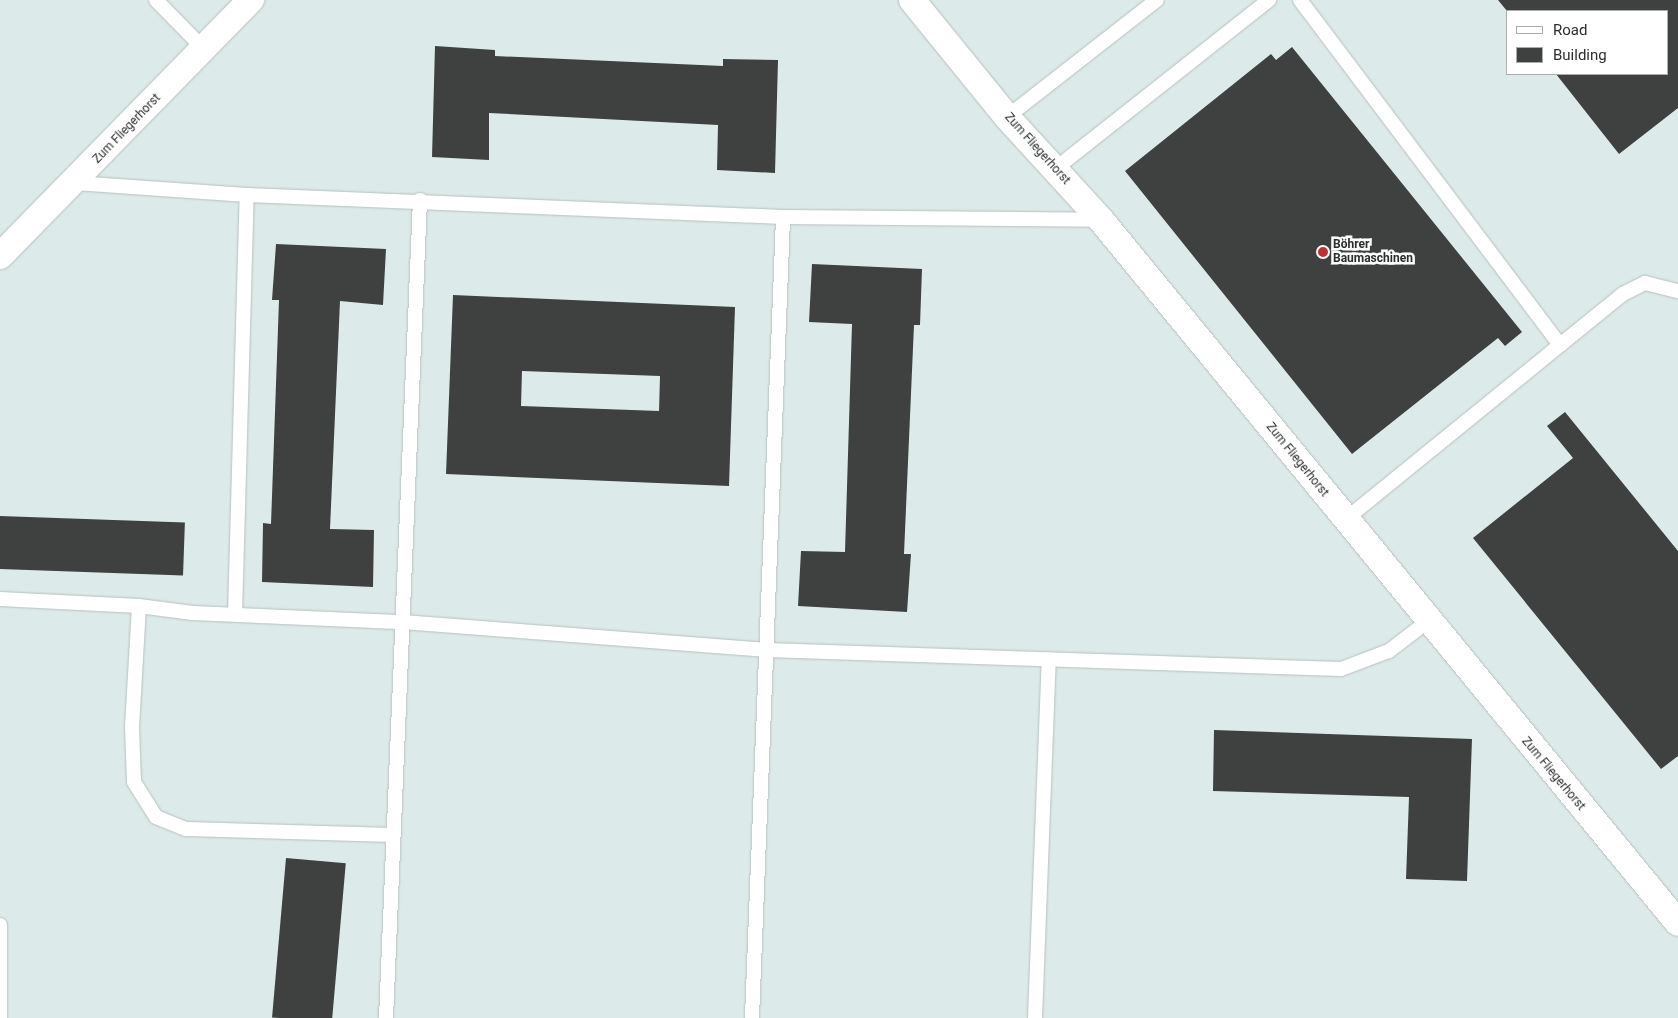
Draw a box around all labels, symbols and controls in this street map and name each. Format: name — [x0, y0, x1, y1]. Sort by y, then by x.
legend — [1506, 10, 1668, 75]
text: Road — [1553, 21, 1587, 39]
text: Building — [1553, 46, 1607, 64]
street label: Zum Fliegerhorst — [90, 91, 164, 167]
street label: Zum Fliegerhorst — [1001, 110, 1073, 188]
place label: Böhrer Baumaschinen — [1333, 238, 1413, 266]
marker: Böhrer Baumaschinen — [1317, 246, 1329, 258]
street label: Zum Fliegerhorst — [1263, 420, 1331, 500]
street label: Zum Fliegerhorst — [1518, 735, 1588, 813]

